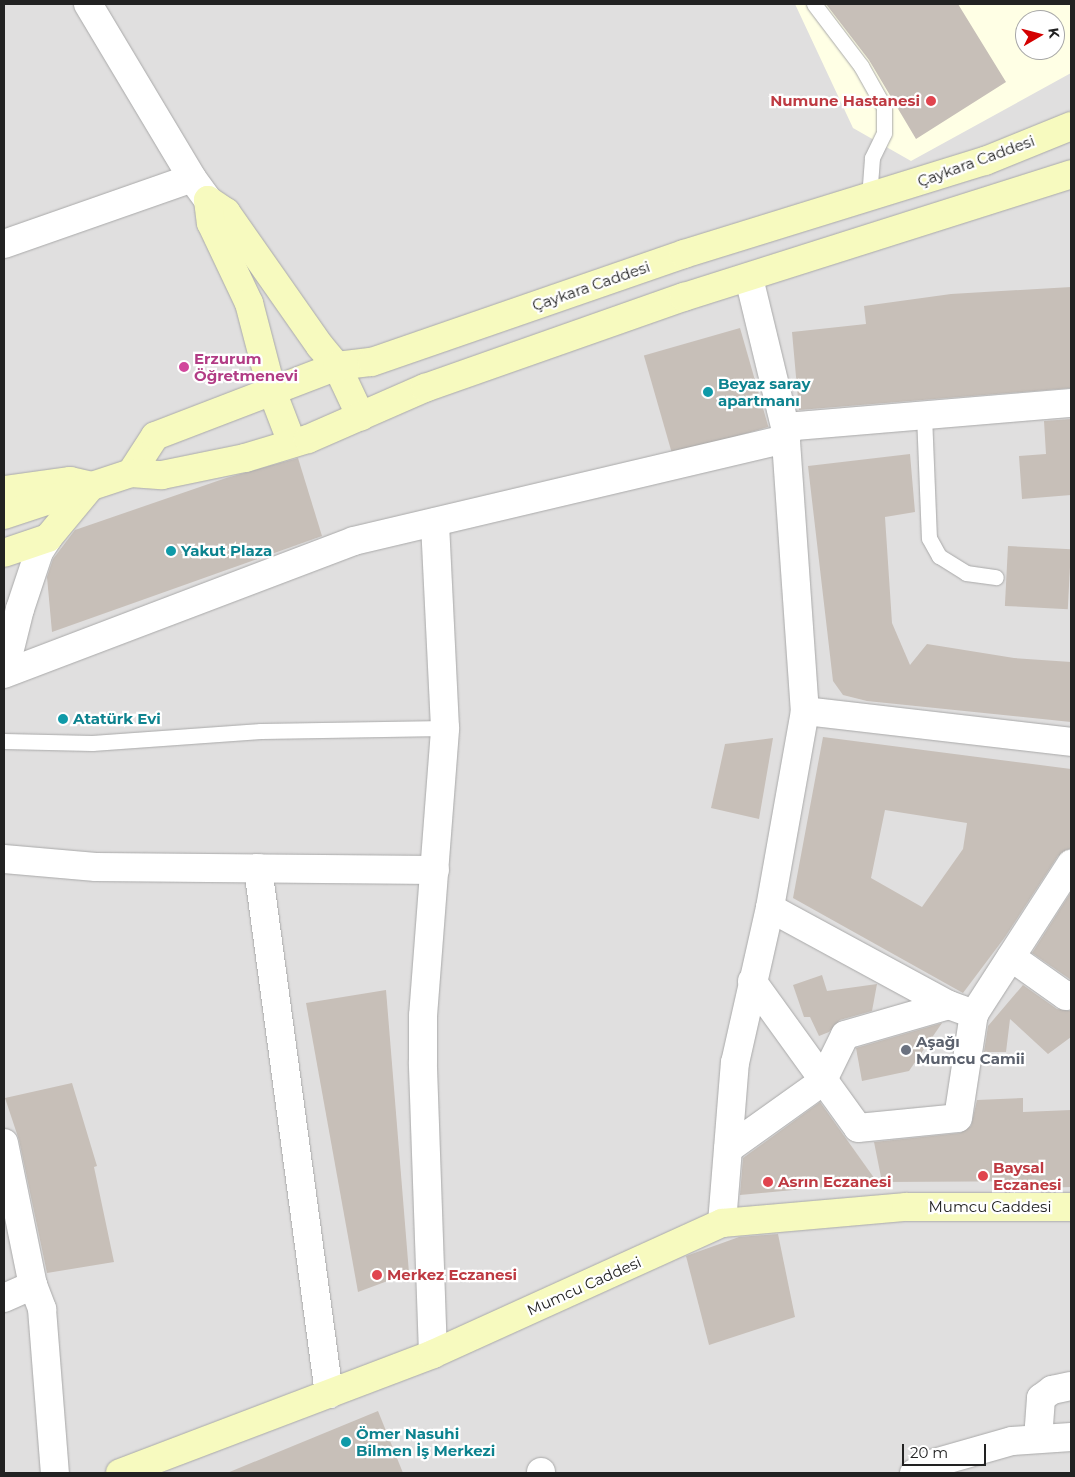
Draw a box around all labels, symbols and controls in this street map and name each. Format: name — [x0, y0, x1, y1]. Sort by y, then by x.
north arrow — [1015, 10, 1065, 60]
text: K — [1044, 27, 1063, 39]
place label: Numune Hastanesi — [770, 92, 920, 110]
marker: Numune Hastanesi — [924, 94, 938, 108]
street label: Çaykara Caddesi — [915, 131, 1037, 191]
street label: Çaykara Caddesi — [530, 257, 652, 315]
place label: Erzurum Öğretmenevi — [194, 349, 298, 384]
marker: Erzurum Öğretmenevi — [178, 361, 190, 373]
place label: Beyaz saray apartmanı — [718, 374, 810, 409]
marker: Beyaz saray apartmanı — [702, 386, 714, 398]
place label: Yakut Plaza — [181, 542, 272, 560]
marker: Yakut Plaza — [165, 545, 177, 557]
place label: Atatürk Evi — [73, 710, 161, 728]
marker: Atatürk Evi — [57, 713, 69, 725]
place label: Aşağı Mumcu Camii — [916, 1032, 1025, 1067]
marker: Aşağı Mumcu Camii — [900, 1044, 912, 1056]
place label: Baysal Eczanesi — [993, 1158, 1062, 1193]
marker: Baysal Eczanesi — [977, 1170, 989, 1182]
place label: Asrın Eczanesi — [778, 1173, 892, 1191]
marker: Asrın Eczanesi — [762, 1176, 774, 1188]
street label: Mumcu Caddesi — [929, 1198, 1051, 1216]
street label: Mumcu Caddesi — [524, 1253, 644, 1319]
place label: Merkez Eczanesi — [387, 1266, 517, 1284]
marker: Merkez Eczanesi — [371, 1269, 383, 1281]
place label: Ömer Nasuhi Bilmen İş Merkezi — [356, 1424, 495, 1459]
scale bar — [905, 1434, 989, 1466]
marker: Ömer Nasuhi Bilmen İş Merkezi — [340, 1436, 352, 1448]
text: 20 m — [910, 1443, 948, 1462]

